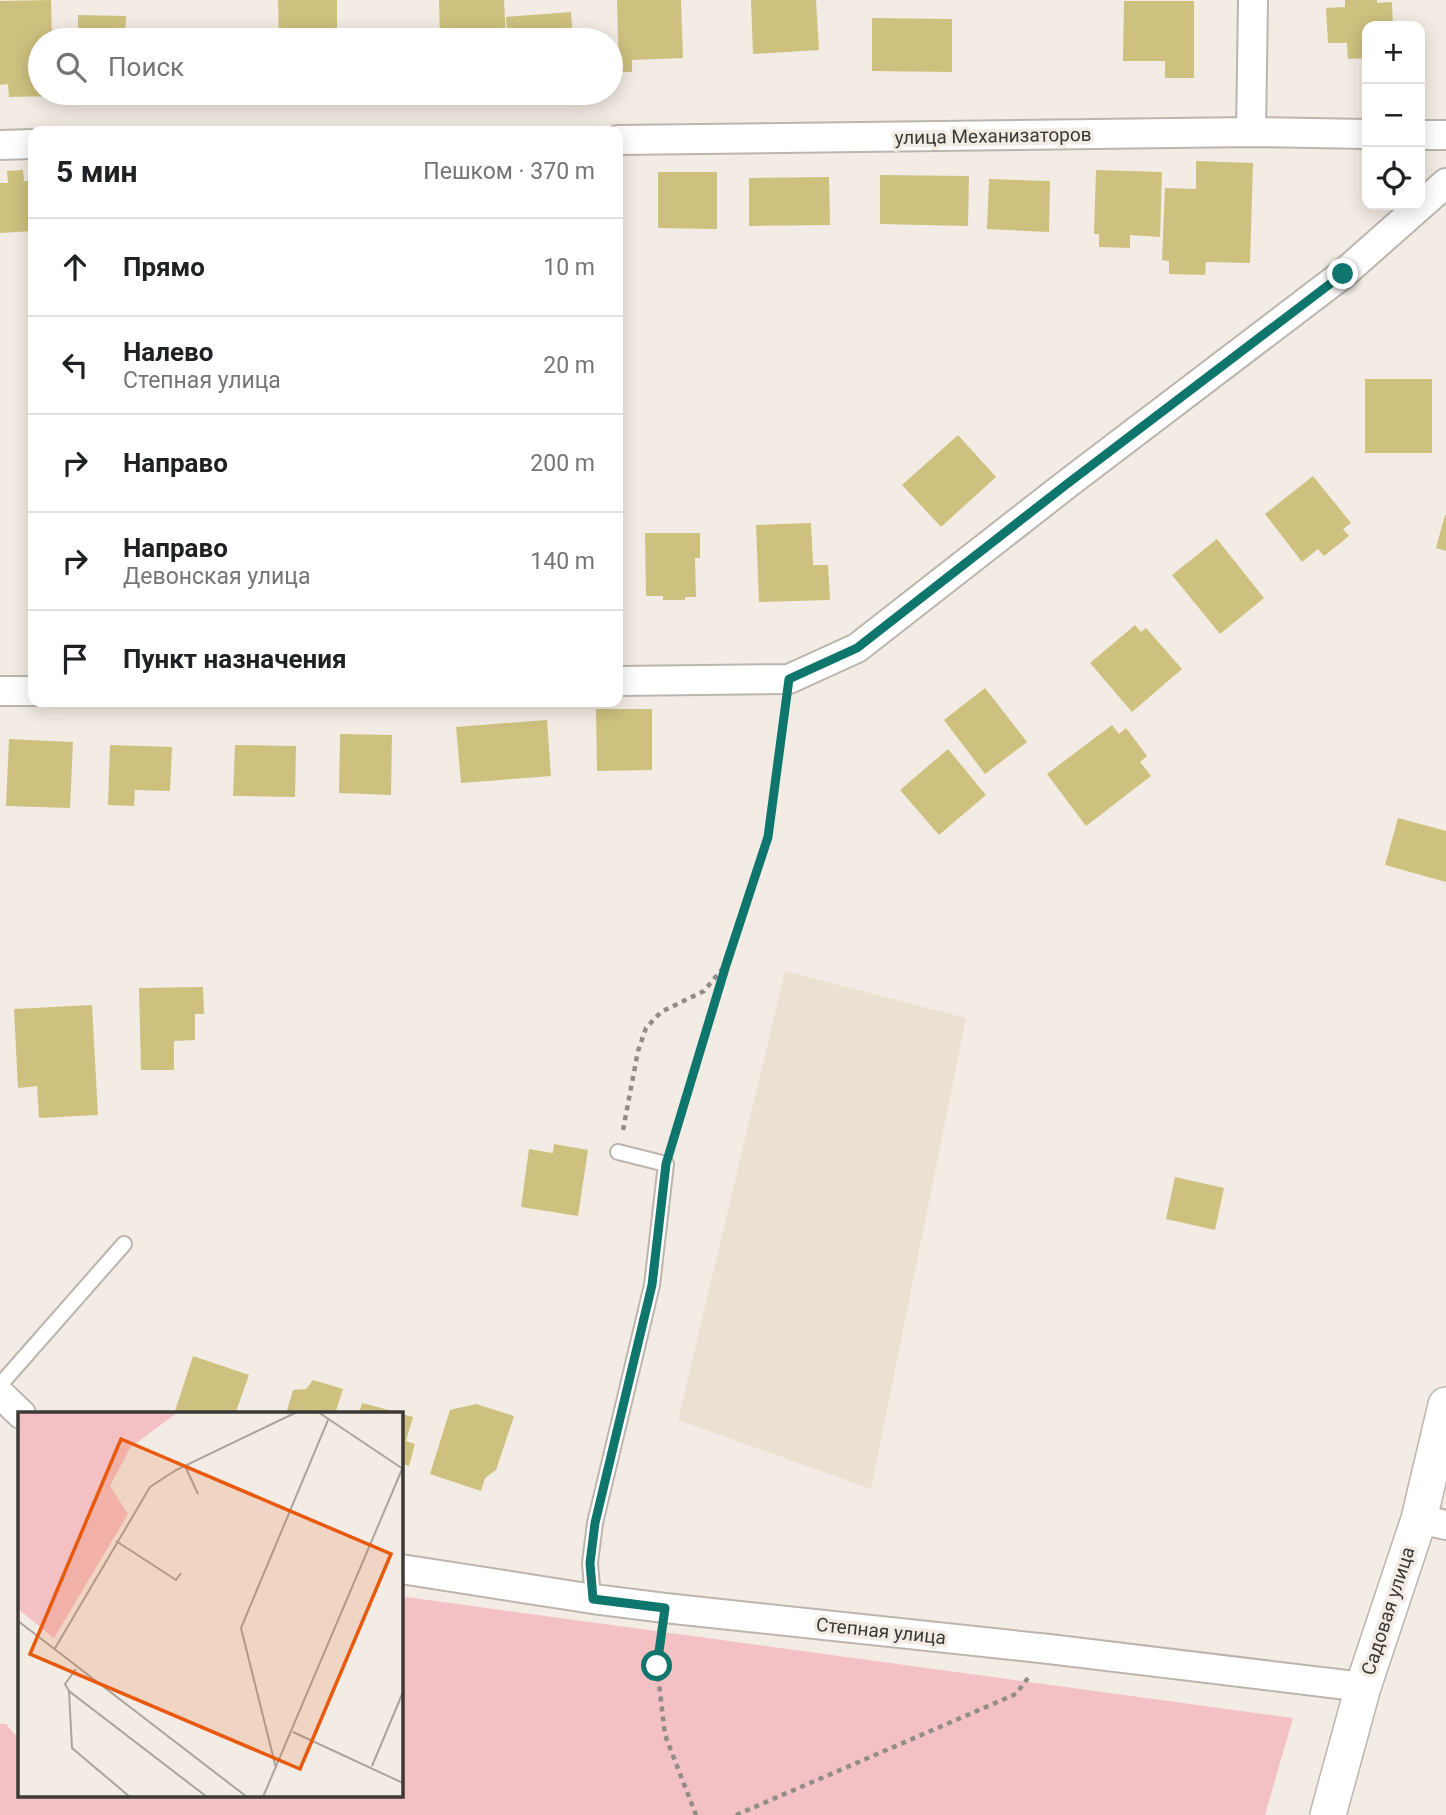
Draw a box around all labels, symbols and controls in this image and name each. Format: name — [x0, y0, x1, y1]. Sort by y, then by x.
map controls — [1362, 21, 1425, 210]
button: + — [1362, 21, 1425, 84]
search box — [28, 28, 623, 105]
icon: search — [52, 48, 90, 86]
text: Поиск — [108, 52, 184, 82]
button: − — [1362, 84, 1425, 147]
street label: улица Механизаторов — [894, 123, 1092, 149]
button: locate — [1362, 147, 1425, 210]
text: 5 мин — [56, 154, 137, 189]
text: Пешком · 370 m — [423, 158, 595, 185]
icon: ahead — [56, 248, 94, 286]
text: Прямо — [123, 252, 205, 282]
text: 10 m — [543, 254, 595, 281]
route end — [1327, 258, 1358, 289]
text: Налево — [123, 337, 213, 367]
icon: left — [56, 346, 94, 384]
text: 20 m — [543, 352, 595, 379]
text: Степная улица — [123, 367, 281, 394]
icon: right — [56, 444, 94, 482]
text: Направо — [123, 448, 228, 478]
text: 200 m — [530, 450, 595, 477]
text: Направо — [123, 533, 228, 563]
icon: right — [56, 542, 94, 580]
text: 140 m — [530, 548, 595, 575]
text: Девонская улица — [123, 563, 310, 590]
icon: arrive — [56, 640, 94, 678]
text: Пункт назначения — [123, 644, 347, 674]
inset map — [18, 1412, 402, 1798]
street label: Садовая улица — [1356, 1544, 1420, 1678]
street label: Степная улица — [815, 1613, 947, 1649]
route start — [641, 1650, 672, 1681]

